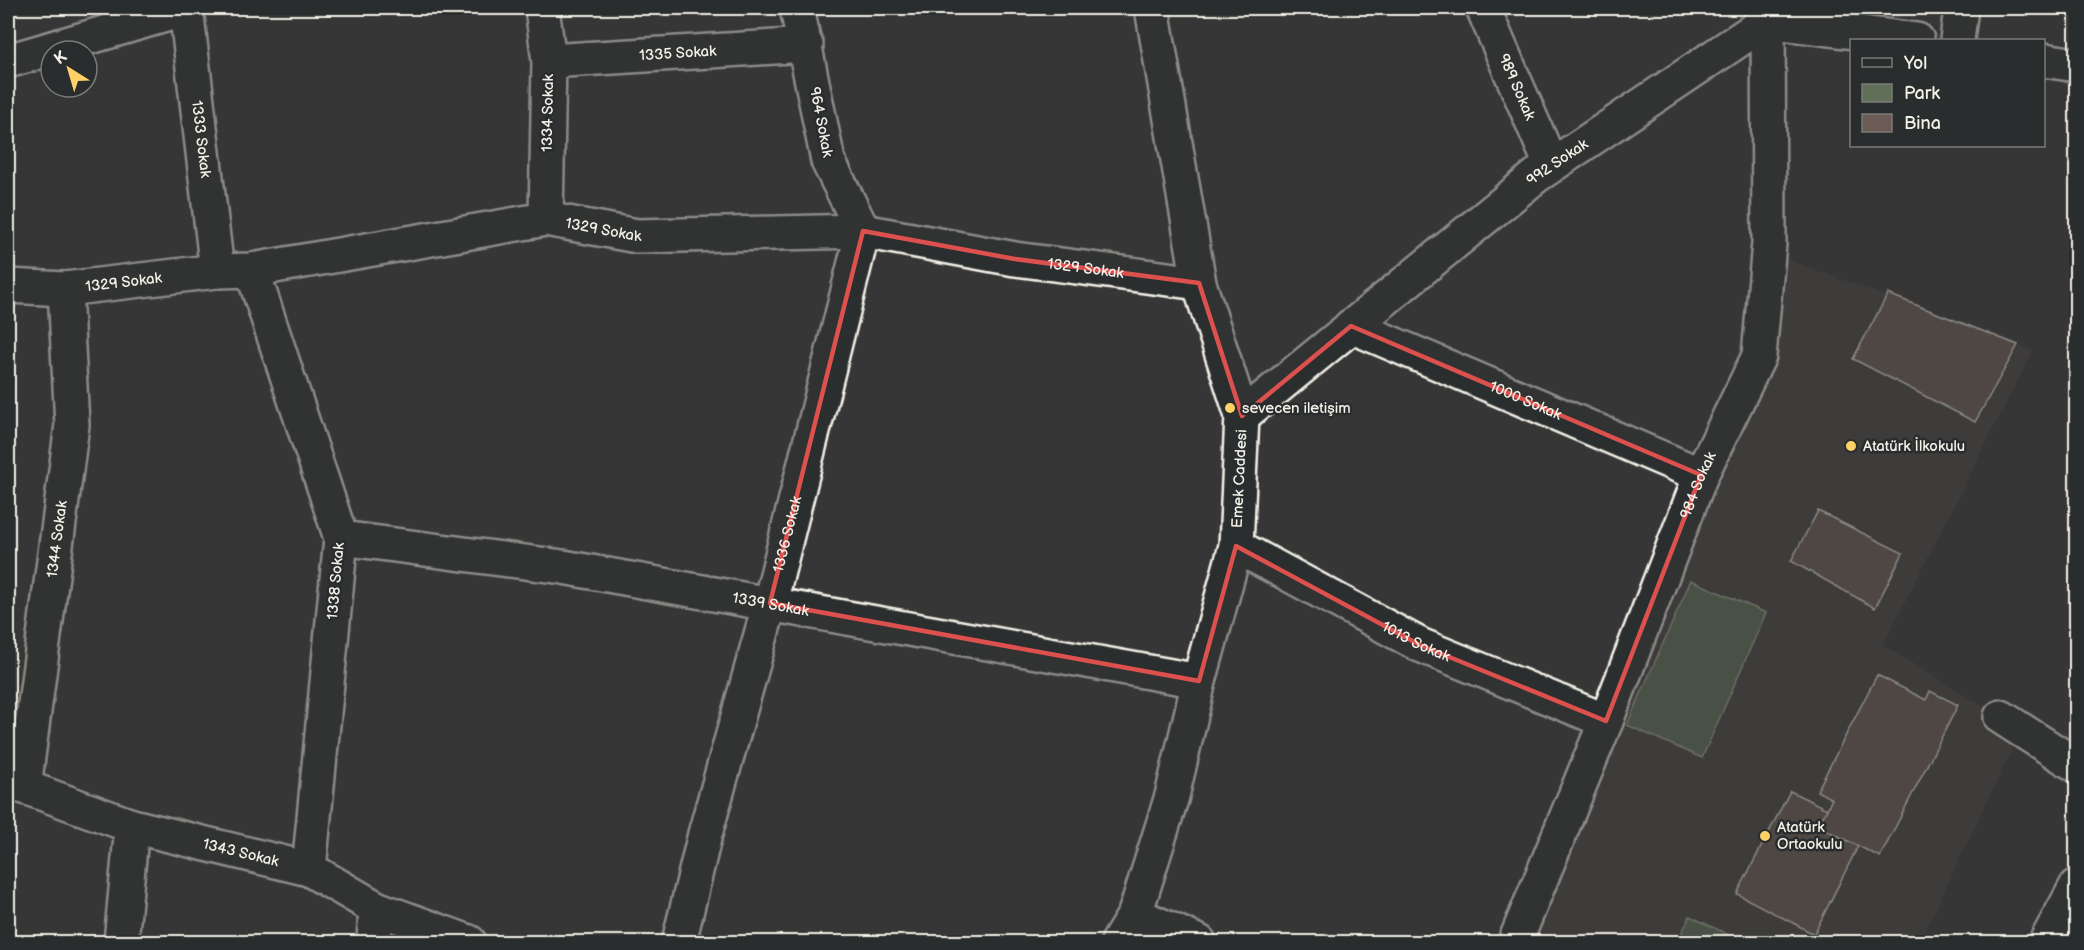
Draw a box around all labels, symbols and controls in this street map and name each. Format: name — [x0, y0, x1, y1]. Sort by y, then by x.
north arrow — [39, 39, 99, 99]
legend — [1850, 39, 2045, 147]
street label: 1335 Sokak — [639, 41, 718, 65]
text: K — [51, 47, 71, 69]
street label: 989 Sokak — [1494, 51, 1540, 124]
text: Yol — [1903, 53, 1927, 74]
street label: 1334 Sokak — [538, 73, 558, 152]
text: Park — [1904, 83, 1940, 104]
street label: 964 Sokak — [805, 85, 837, 159]
street label: 1333 Sokak — [187, 99, 216, 180]
text: Bina — [1904, 113, 1941, 134]
street label: 992 Sokak — [1522, 134, 1592, 190]
street label: 1329 Sokak — [564, 213, 642, 246]
street label: 1329 Sokak — [1046, 254, 1126, 283]
street label: 1329 Sokak — [84, 268, 163, 296]
street label: 1000 Sokak — [1487, 377, 1565, 424]
place label: sevecen iletişim — [1242, 399, 1351, 418]
marker: sevecen iletişim — [1223, 401, 1237, 415]
street label: Emek Caddesi — [1227, 429, 1251, 528]
place label: Atatürk İlkokulu — [1863, 437, 1965, 456]
marker: Atatürk İlkokulu — [1844, 439, 1858, 453]
street label: 984 Sokak — [1676, 448, 1721, 521]
street label: 1336 Sokak — [769, 494, 806, 574]
street label: 1344 Sokak — [42, 499, 71, 579]
street label: 1338 Sokak — [323, 541, 349, 620]
street label: 1339 Sokak — [731, 588, 811, 621]
street label: 1013 Sokak — [1379, 617, 1454, 666]
place label: Atatürk Ortaokulu — [1777, 818, 1843, 854]
marker: Atatürk Ortaokulu — [1758, 829, 1772, 843]
street label: 1343 Sokak — [201, 834, 282, 871]

